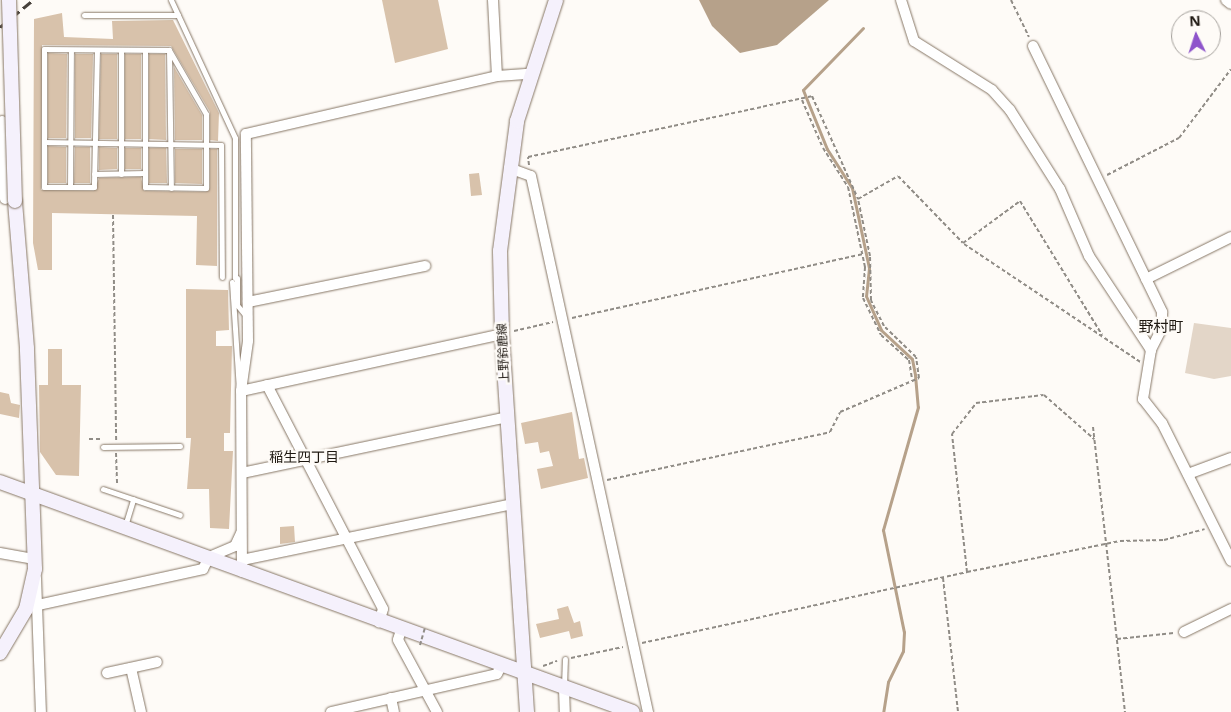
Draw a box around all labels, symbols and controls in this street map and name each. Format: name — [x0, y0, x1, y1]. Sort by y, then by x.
north arrow — [1171, 10, 1221, 60]
text: N — [1189, 11, 1201, 30]
district label: 野村町 — [1139, 318, 1183, 336]
street label: 上野鈴鹿線 — [494, 323, 512, 383]
district label: 稲生四丁目 — [269, 449, 339, 465]

